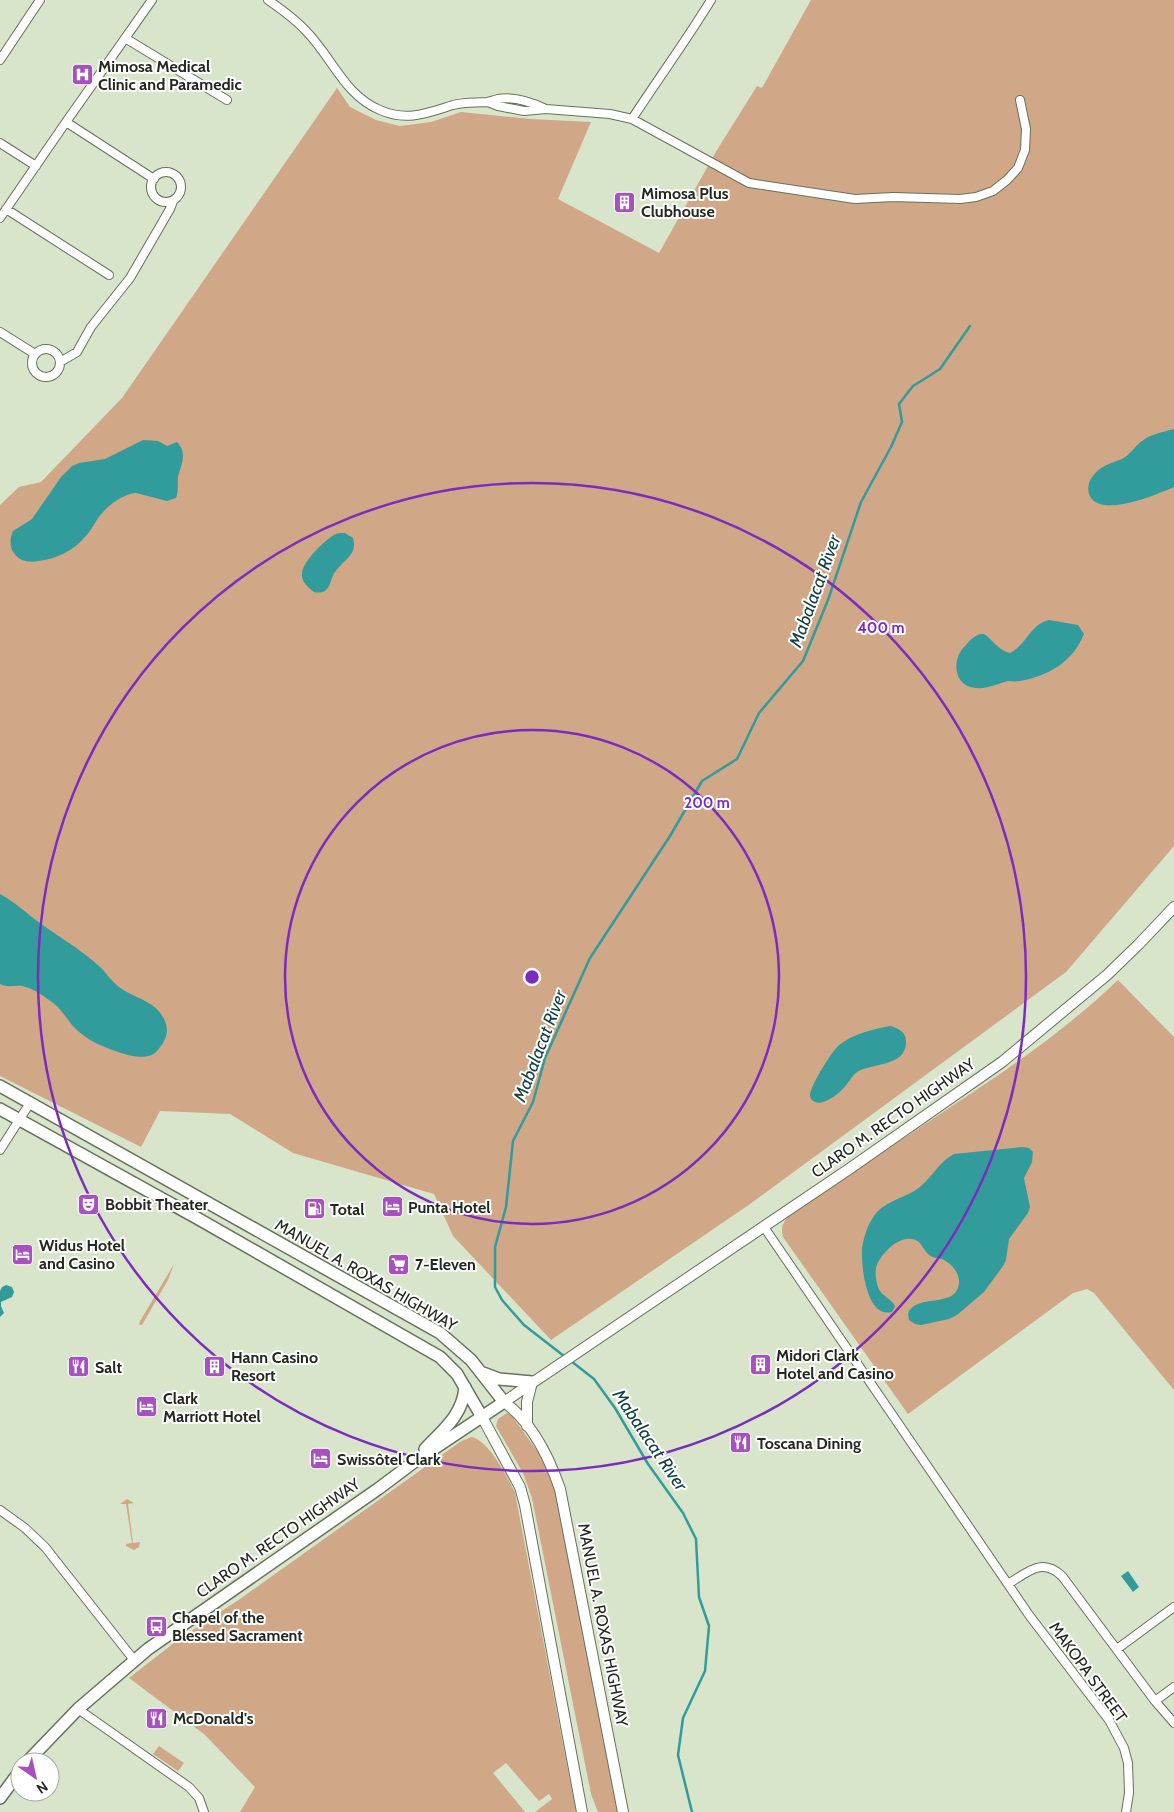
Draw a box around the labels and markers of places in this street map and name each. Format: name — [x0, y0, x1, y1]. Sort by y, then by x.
place label: Mimosa Medical Clinic and Paramedic — [98, 57, 242, 94]
hospital icon: Mimosa Medical Clinic and Paramedic — [70, 63, 94, 87]
place label: Mimosa Plus Clubhouse — [641, 184, 729, 221]
building icon: Mimosa Plus Clubhouse — [613, 190, 637, 214]
centre of rings — [523, 968, 541, 986]
theatre icon: Bobbit Theater — [77, 1192, 101, 1216]
place label: Bobbit Theater — [105, 1195, 209, 1214]
hotel icon: Punta Hotel — [380, 1195, 404, 1219]
fuel station icon: Total — [302, 1197, 326, 1221]
place label: Punta Hotel — [408, 1198, 491, 1217]
place label: Total — [330, 1200, 364, 1219]
place label: Widus Hotel and Casino — [39, 1236, 125, 1273]
hotel icon: Widus Hotel and Casino — [11, 1242, 35, 1266]
supermarket icon: 7-Eleven — [387, 1252, 411, 1276]
place label: 7-Eleven — [415, 1255, 476, 1274]
place label: Midori Clark Hotel and Casino — [776, 1346, 894, 1383]
place label: Hann Casino Resort — [231, 1348, 318, 1385]
building icon: Midori Clark Hotel and Casino — [748, 1352, 772, 1376]
building icon: Hann Casino Resort — [203, 1354, 227, 1378]
restaurant icon: Salt — [67, 1355, 91, 1379]
place label: Salt — [95, 1358, 122, 1377]
place label: Clark Marriott Hotel — [163, 1389, 261, 1426]
hotel icon: Clark Marriott Hotel — [135, 1395, 159, 1419]
restaurant icon: Toscana Dining — [729, 1431, 753, 1455]
place label: Toscana Dining — [757, 1434, 861, 1453]
hotel icon: Swissôtel Clark — [309, 1447, 333, 1471]
place label: Swissôtel Clark — [337, 1450, 441, 1469]
place label: Chapel of the Blessed Sacrament — [172, 1608, 303, 1645]
bus stop icon: Chapel of the Blessed Sacrament — [144, 1614, 168, 1638]
restaurant icon: McDonald's — [145, 1706, 169, 1730]
place label: McDonald's — [173, 1709, 254, 1728]

